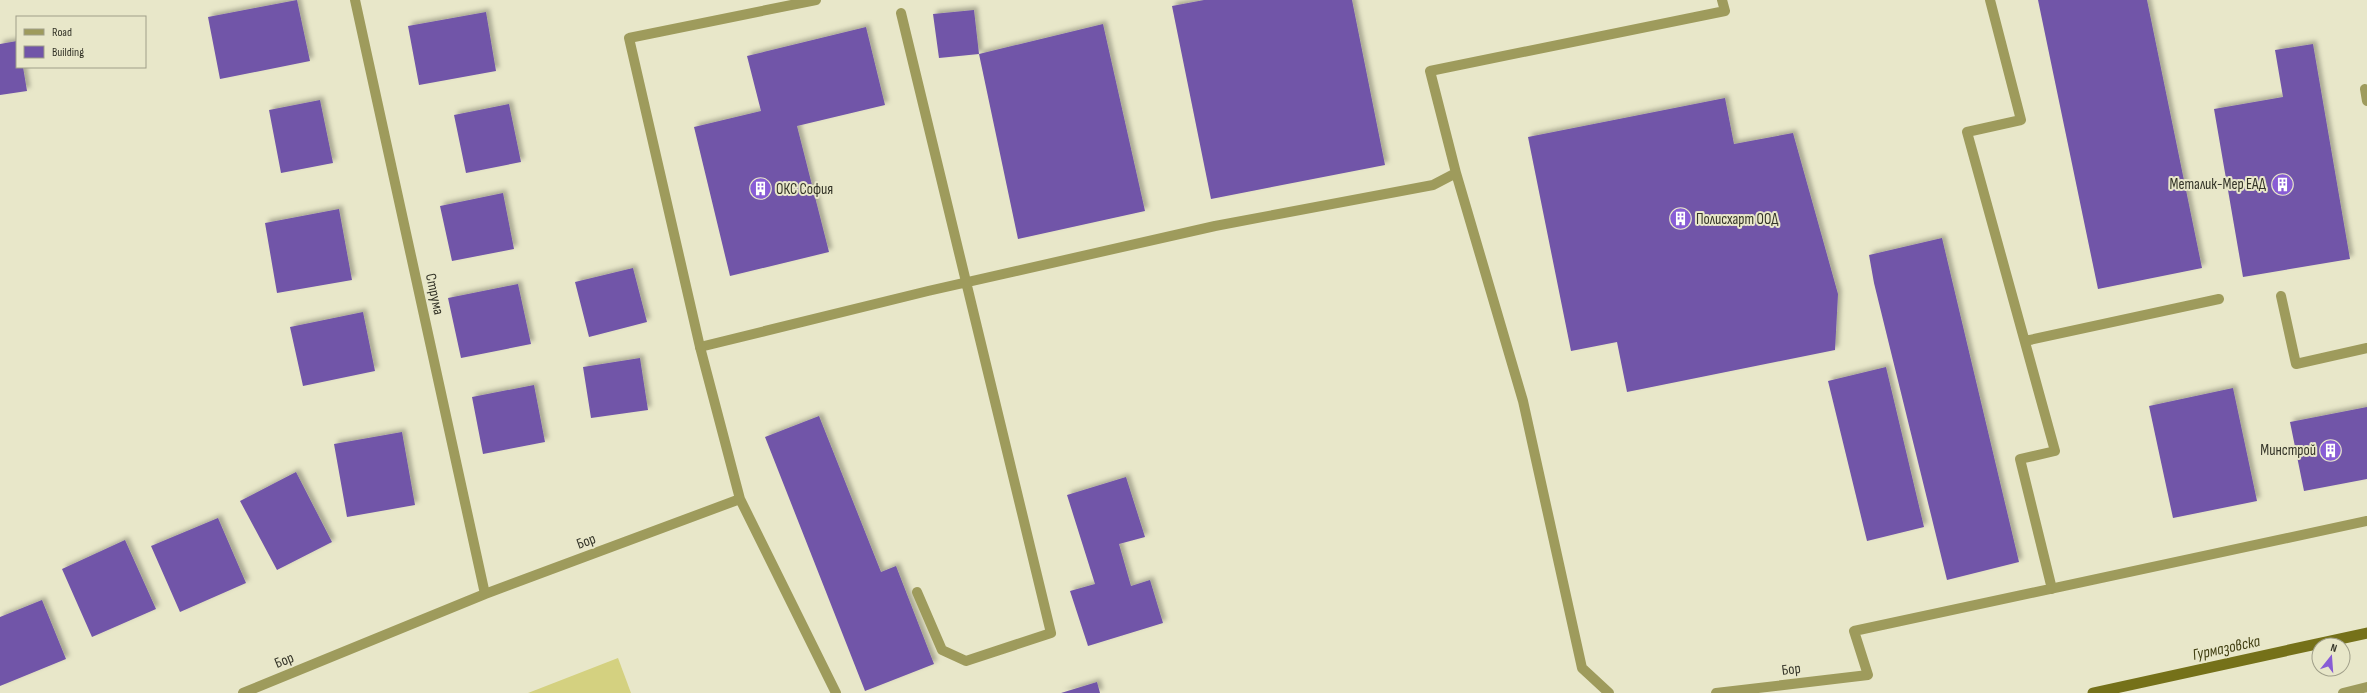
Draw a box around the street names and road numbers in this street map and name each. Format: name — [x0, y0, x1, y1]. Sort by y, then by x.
street label: Струма — [421, 272, 448, 317]
street label: Бор — [574, 529, 598, 554]
street label: Бор — [272, 648, 297, 673]
street label: Бор — [1780, 659, 1802, 680]

